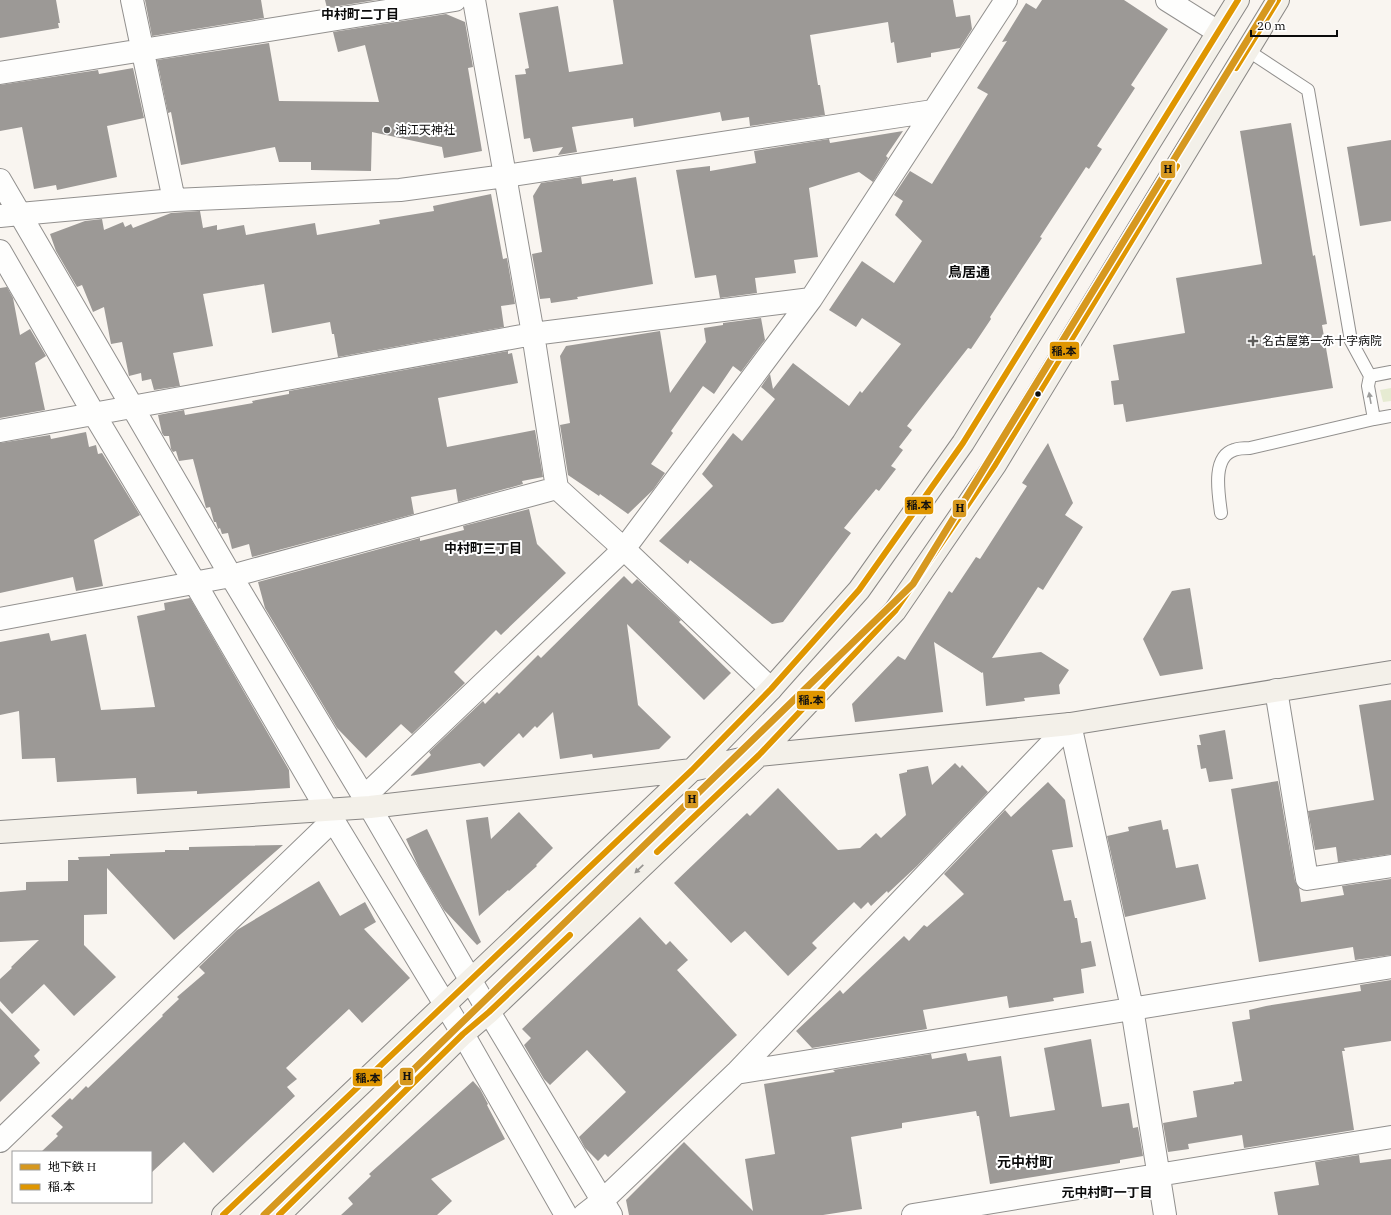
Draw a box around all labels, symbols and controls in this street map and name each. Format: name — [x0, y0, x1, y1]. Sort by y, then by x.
district label: 中村町二丁目 — [321, 6, 399, 23]
scale bar — [1251, 12, 1337, 38]
text: 20 m — [1257, 18, 1286, 33]
place label: 油江天神社 — [395, 122, 455, 137]
marker: 油江天神社 — [382, 125, 392, 135]
line badge: H — [1160, 160, 1176, 179]
text: H — [1164, 162, 1173, 176]
district label: 鳥居通 — [948, 263, 990, 281]
place label: 名古屋第一赤十字病院 — [1262, 333, 1382, 348]
marker: 名古屋第一赤十字病院 — [1247, 335, 1259, 347]
line badge: 稲.本 — [1049, 341, 1080, 360]
text: 稲.本 — [1051, 344, 1077, 358]
unlabelled marker — [1033, 389, 1043, 399]
one-way arrow — [1367, 392, 1373, 404]
line badge: 稲.本 — [904, 496, 934, 515]
text: 稲.本 — [906, 498, 932, 512]
line badge: H — [952, 499, 967, 518]
text: H — [956, 501, 965, 515]
district label: 中村町三丁目 — [444, 540, 522, 557]
line badge: 稲.本 — [796, 690, 826, 710]
text: 稲.本 — [798, 693, 824, 707]
line badge: H — [684, 790, 699, 809]
text: H — [688, 792, 697, 806]
one-way arrow — [634, 864, 644, 874]
line badge: H — [399, 1067, 414, 1086]
line badge: 稲.本 — [352, 1068, 383, 1087]
text: H — [403, 1069, 412, 1083]
text: 稲.本 — [355, 1071, 381, 1085]
legend — [12, 1151, 152, 1203]
district label: 元中村町 — [997, 1153, 1053, 1171]
text: 地下鉄 H — [48, 1159, 96, 1174]
text: 稲.本 — [48, 1179, 75, 1194]
district label: 元中村町一丁目 — [1061, 1184, 1153, 1201]

